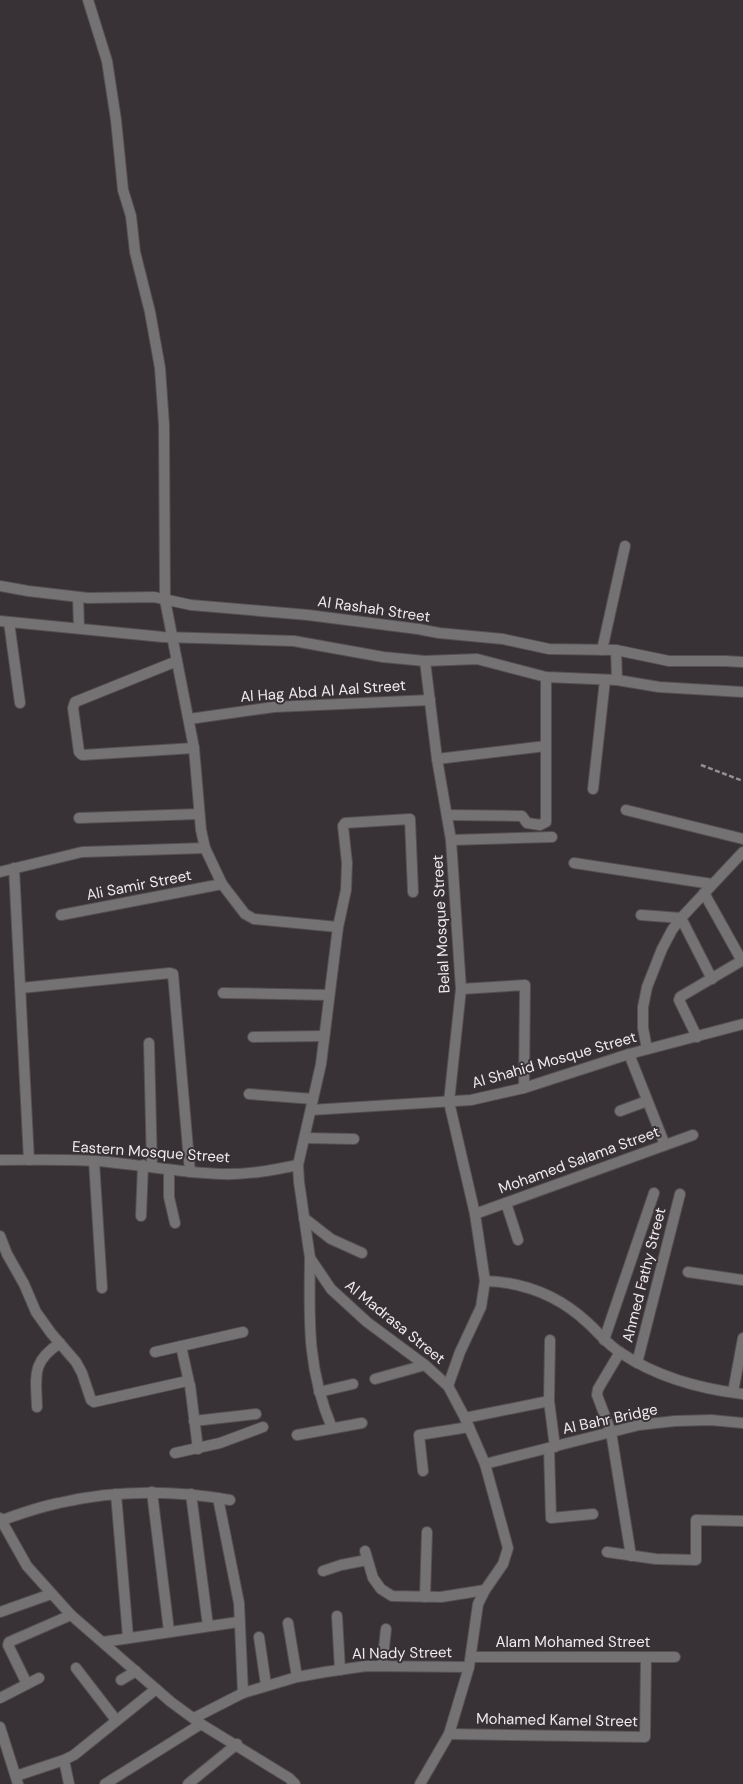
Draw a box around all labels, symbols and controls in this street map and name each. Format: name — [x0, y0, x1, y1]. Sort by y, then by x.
street label: Al Rashah Street — [316, 591, 432, 627]
street label: Al Hag Abd Al Aal Street — [240, 675, 406, 707]
street label: Belal Mosque Street — [427, 854, 455, 994]
street label: Ali Samir Street — [85, 865, 193, 905]
street label: Al Shahid Mosque Street — [469, 1027, 639, 1093]
street label: Mohamed Salama Street — [496, 1121, 662, 1198]
street label: Eastern Mosque Street — [71, 1137, 231, 1168]
street label: Ahmed Fathy Street — [618, 1205, 670, 1345]
street label: Al Madrasa Street — [341, 1275, 449, 1369]
street label: Al Bahr Bridge — [561, 1399, 659, 1439]
street label: Alam Mohamed Street — [496, 1632, 651, 1652]
street label: Al Nady Street — [352, 1642, 452, 1664]
street label: Mohamed Kamel Street — [476, 1709, 638, 1731]

